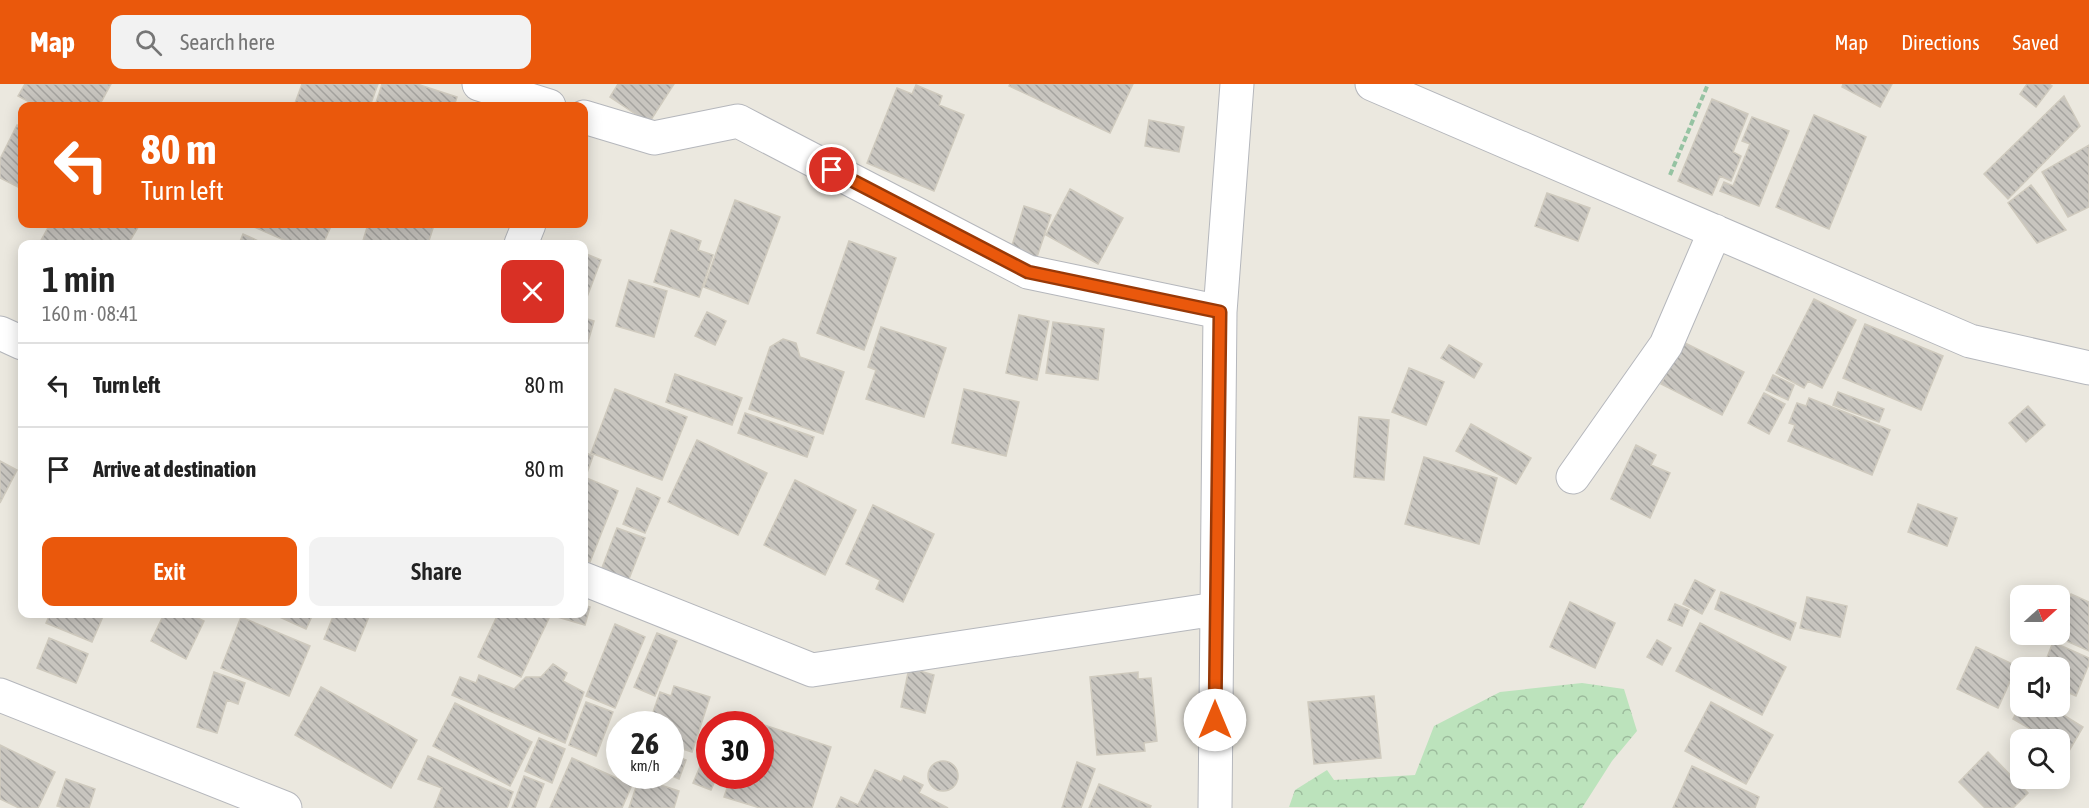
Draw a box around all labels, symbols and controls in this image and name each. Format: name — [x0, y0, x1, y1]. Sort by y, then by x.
search box — [111, 15, 531, 69]
text: Map — [30, 26, 75, 58]
icon: search — [132, 26, 165, 59]
text: Search here — [180, 29, 275, 55]
text: Map — [1834, 30, 1868, 54]
text: Directions — [1901, 30, 1980, 54]
text: Saved — [2013, 30, 2059, 54]
text: 80 m — [141, 125, 216, 173]
icon: left — [42, 126, 120, 204]
pin — [806, 144, 857, 195]
icon: arrive — [815, 153, 848, 186]
text: Turn left — [141, 175, 224, 206]
text: 1 min — [42, 258, 116, 300]
button: close — [501, 260, 564, 323]
text: 160 m · 08:41 — [42, 302, 138, 325]
icon: left — [42, 369, 75, 402]
text: Turn left — [93, 372, 160, 398]
text: 80 m — [524, 372, 564, 398]
icon: arrive — [42, 453, 75, 486]
text: Arrive at destination — [93, 456, 256, 482]
text: 80 m — [524, 456, 564, 482]
button: Exit — [42, 537, 297, 606]
button: Share — [309, 537, 564, 606]
north arrow — [2010, 585, 2070, 645]
map controls — [2010, 585, 2070, 789]
button: sound — [2010, 657, 2070, 717]
position arrow — [1183, 688, 1247, 752]
speed limit sign: 30 — [696, 711, 774, 789]
text: 26 — [631, 726, 659, 760]
button: search — [2010, 729, 2070, 789]
text: km/h — [630, 757, 660, 774]

